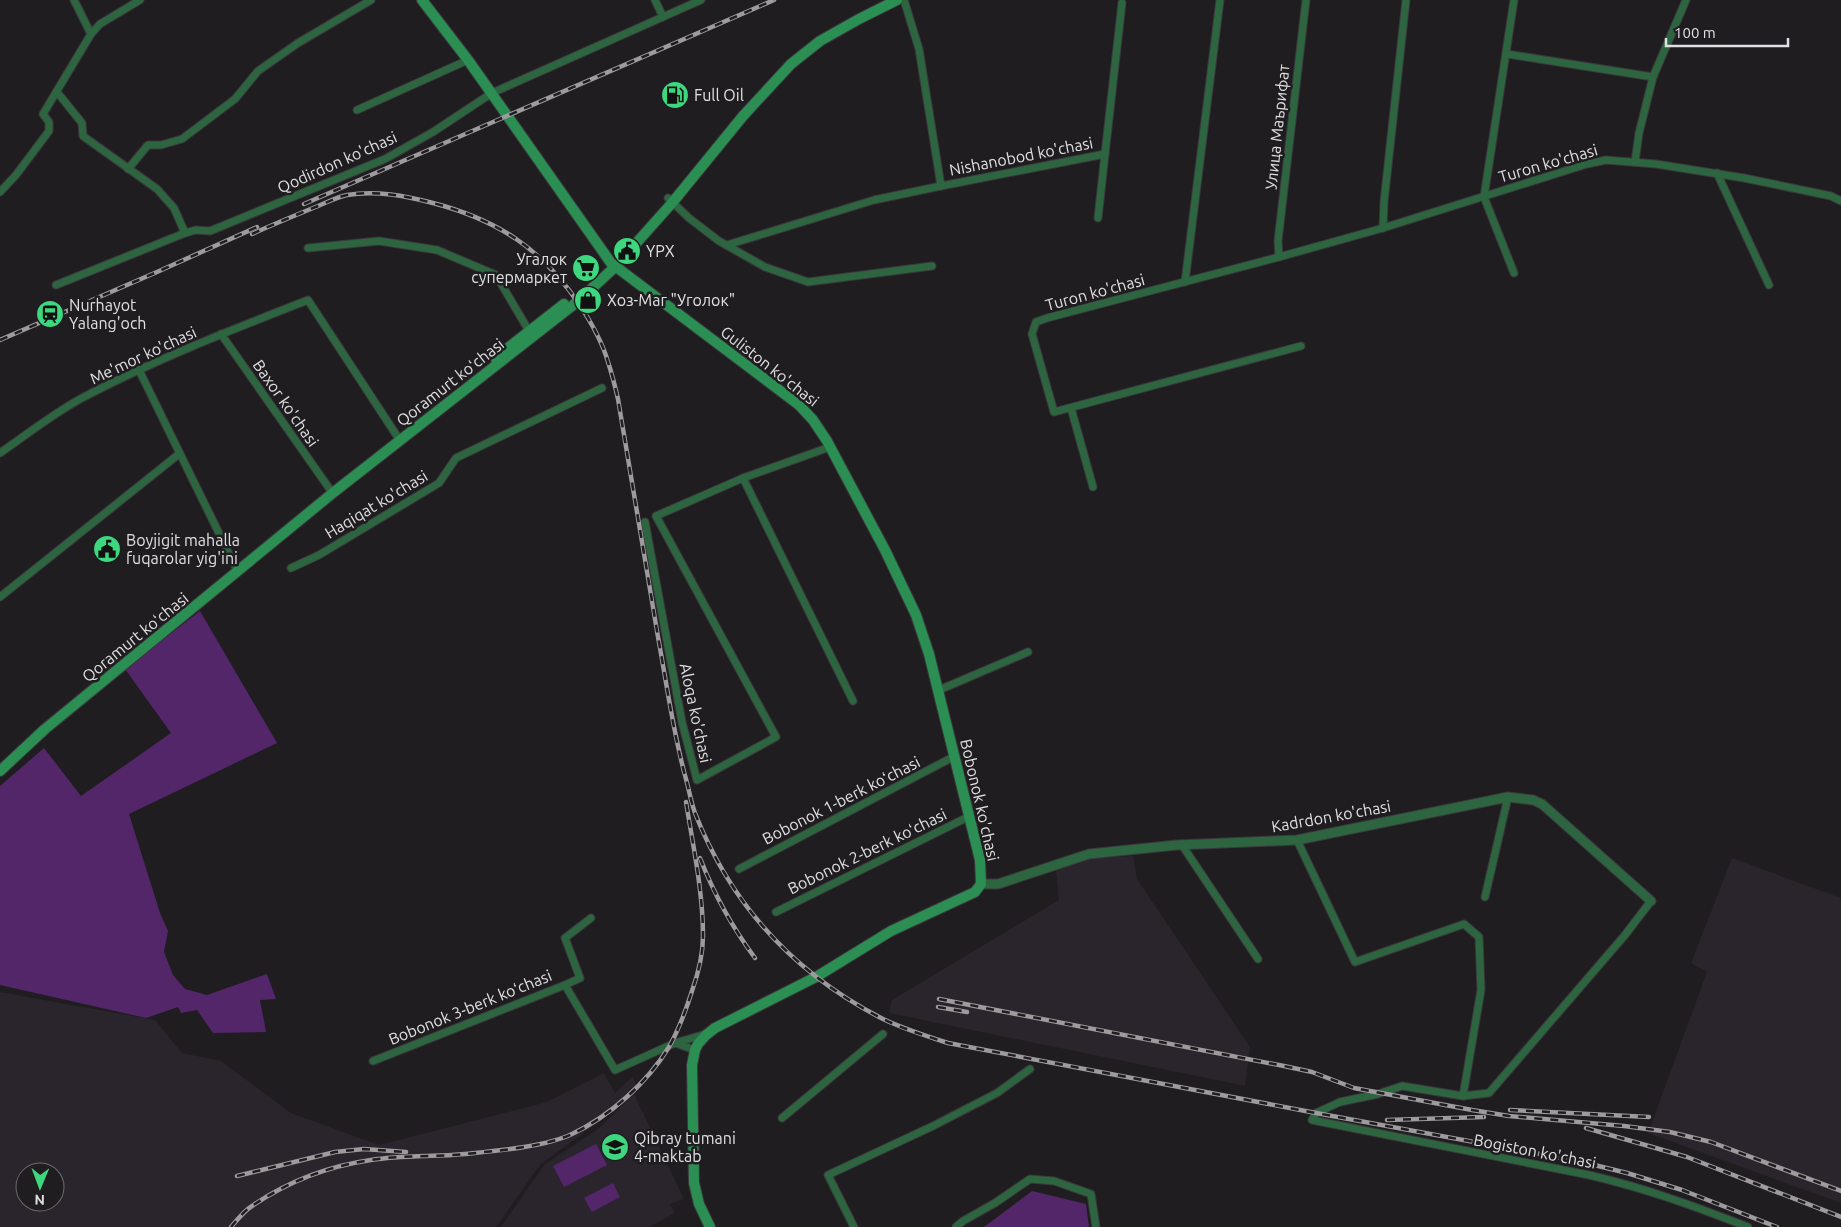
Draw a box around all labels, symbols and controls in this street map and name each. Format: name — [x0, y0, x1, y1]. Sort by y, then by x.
scale bar — [1666, 15, 1788, 47]
text: 100 m — [1674, 24, 1716, 41]
street label: Улица Маърифат — [1261, 63, 1293, 191]
fuel station icon: Full Oil — [660, 80, 690, 110]
place label: Full Oil — [694, 86, 744, 104]
street label: Qodirdon ko'chasi — [274, 128, 400, 196]
street label: Nishanobod ko'chasi — [948, 133, 1094, 179]
street label: Turon ko'chasi — [1496, 140, 1600, 186]
public building icon: YPX — [612, 236, 642, 266]
place label: YPX — [646, 242, 675, 260]
place label: Угалок супермаркет — [471, 250, 567, 286]
supermarket icon: Угалок супермаркет — [571, 253, 601, 283]
street label: Turon ko'chasi — [1043, 270, 1147, 314]
shop icon: Хоз-Маг "Уголок" — [573, 285, 603, 315]
place label: Хоз-Маг "Уголок" — [607, 291, 735, 309]
place label: Nurhayot Yalang'och — [69, 296, 147, 332]
station icon: Nurhayot Yalang'och — [35, 299, 65, 329]
street label: Me'mor ko'chasi — [87, 322, 199, 388]
street label: Guliston ko'chasi — [717, 322, 823, 410]
street label: Qoramurt koʻchasi — [393, 334, 507, 430]
street label: Baxor ko'chasi — [249, 356, 323, 450]
street label: Haqiqat ko'chasi — [321, 466, 431, 542]
place label: Boyjigit mahalla fuqarolar yig'ini — [126, 531, 240, 567]
public building icon: Boyjigit mahalla fuqarolar yig'ini — [92, 534, 122, 564]
street label: Qoramurt koʻchasi — [78, 589, 192, 685]
street label: Aloqa ko'chasi — [677, 661, 715, 765]
street label: Bobonok ko'chasi — [957, 737, 1003, 863]
street label: Bobonok 1-berk koʻchasi — [759, 752, 923, 848]
street label: Kadrdon ko'chasi — [1270, 797, 1392, 835]
street label: Bobonok 2-berk koʻchasi — [785, 805, 949, 897]
street label: Bobonok 3-berk koʻchasi — [386, 966, 554, 1048]
place label: Qibray tumani 4-maktab — [634, 1129, 736, 1165]
street label: Bogiston ko'chasi — [1472, 1130, 1598, 1172]
school or university icon: Qibray tumani 4-maktab — [600, 1132, 630, 1162]
north arrow — [15, 1162, 65, 1212]
text: N — [34, 1192, 45, 1208]

